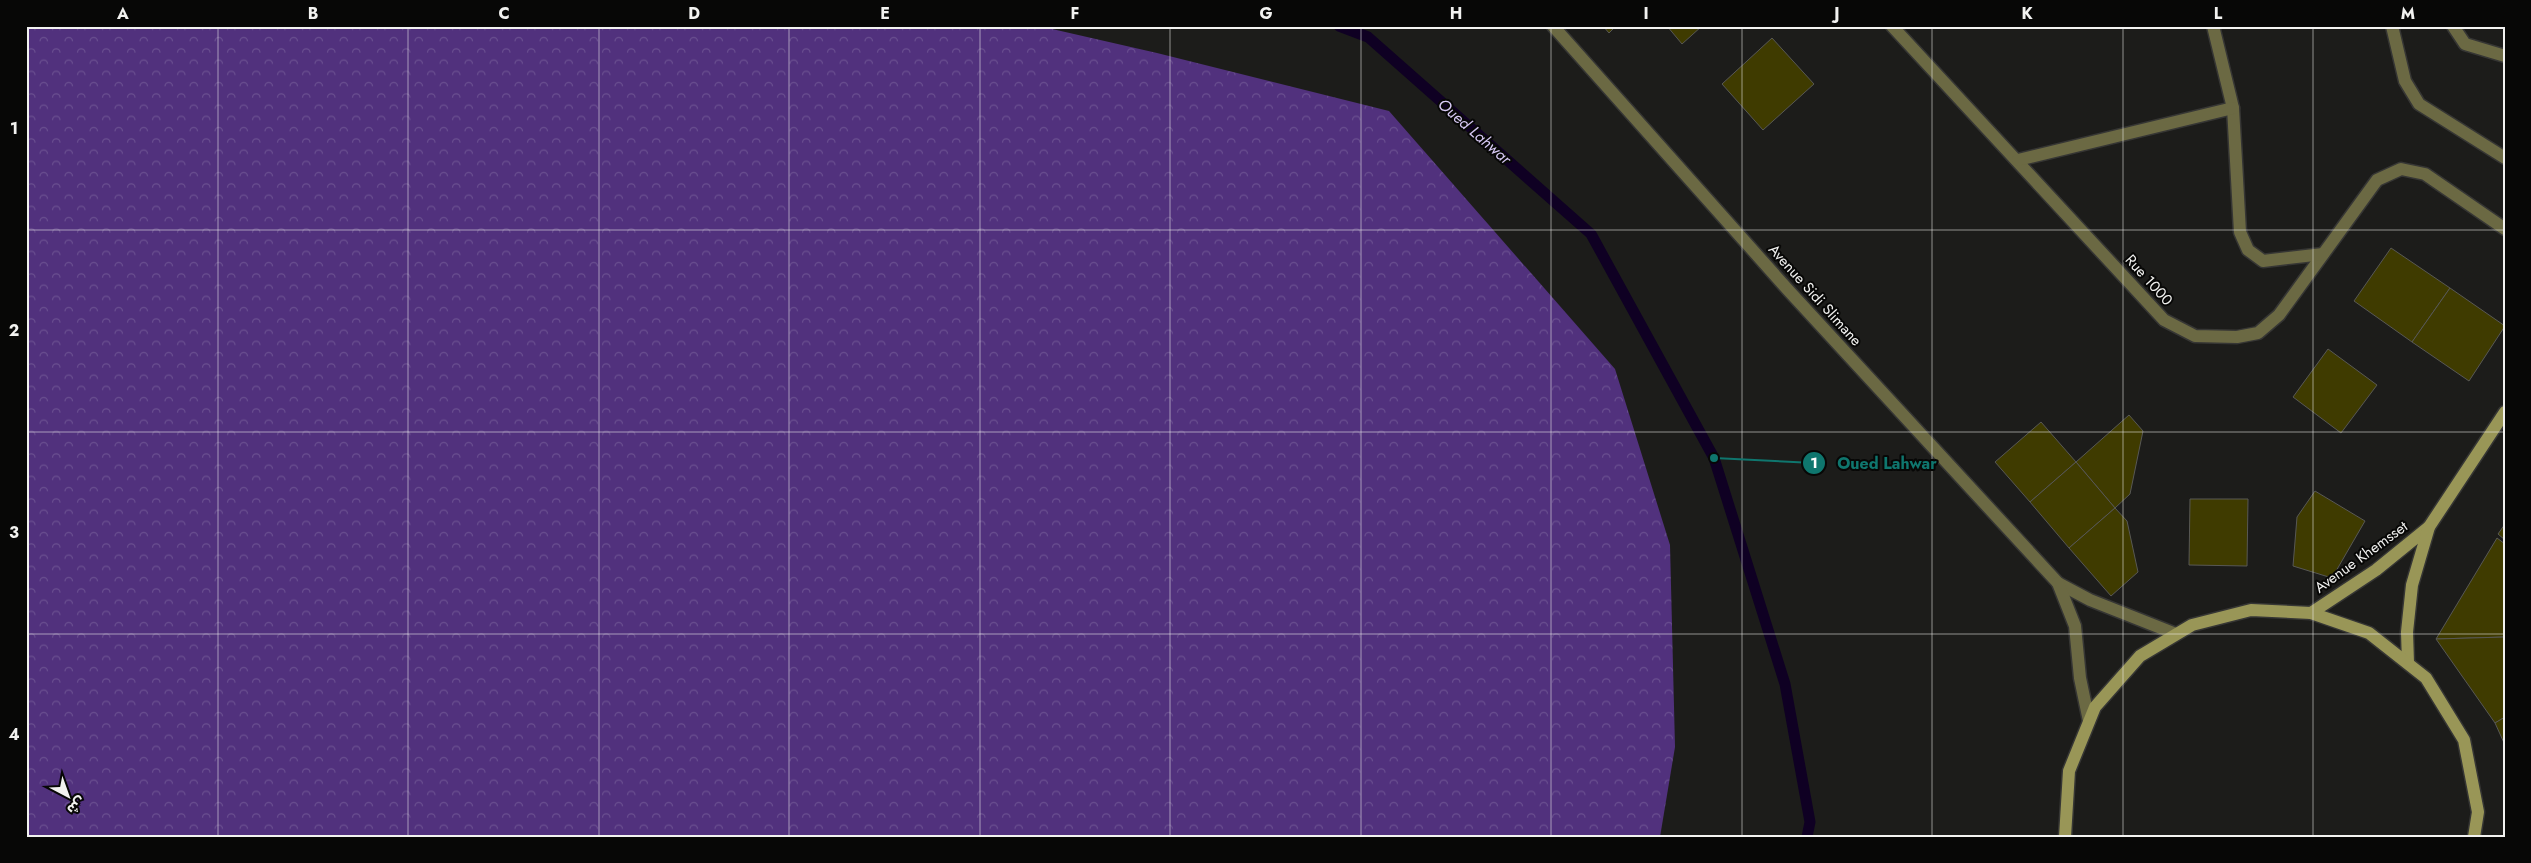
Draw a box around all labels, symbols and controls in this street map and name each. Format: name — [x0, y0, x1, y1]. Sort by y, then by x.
text: A — [116, 2, 129, 25]
text: B — [308, 2, 318, 25]
text: C — [498, 2, 510, 25]
text: D — [688, 2, 700, 25]
text: E — [880, 2, 890, 25]
text: F — [1071, 2, 1079, 25]
text: G — [1259, 2, 1273, 25]
text: H — [1450, 2, 1462, 25]
text: I — [1643, 2, 1649, 25]
text: J — [1831, 2, 1840, 25]
text: K — [2021, 2, 2033, 25]
text: L — [2214, 2, 2223, 25]
text: M — [2401, 2, 2415, 25]
water label: Oued Lahwar — [1433, 93, 1518, 171]
text: 1 — [10, 117, 18, 140]
street label: Avenue Sidi Slimane — [1763, 239, 1867, 351]
street label: Rue 1000 — [2120, 250, 2178, 310]
text: 2 — [9, 319, 19, 342]
callout: Oued Lahwar — [1802, 448, 1947, 479]
text: 1 — [1810, 452, 1818, 474]
text: Oued Lahwar — [1837, 452, 1937, 475]
street label: Avenue Khemsset — [2310, 515, 2412, 598]
text: 3 — [9, 521, 19, 544]
text: 4 — [8, 723, 20, 746]
north arrow — [42, 770, 92, 820]
text: ش — [63, 792, 90, 820]

